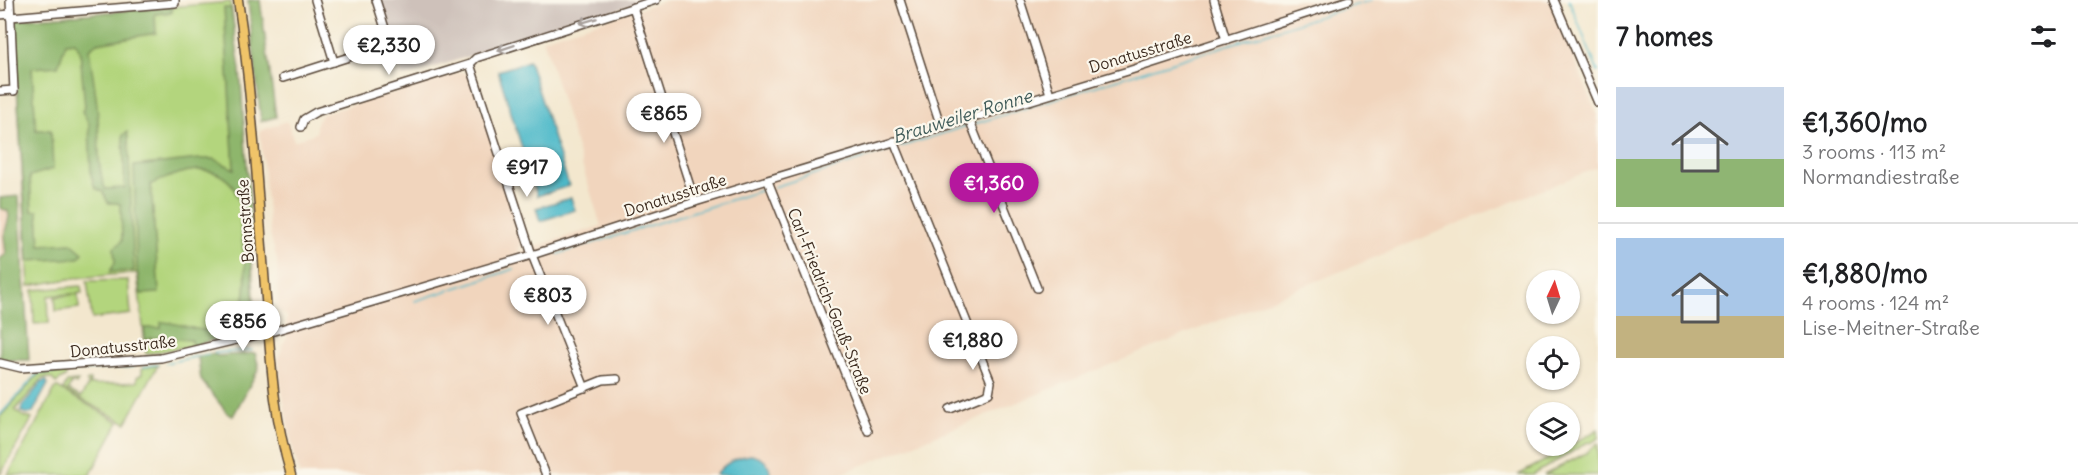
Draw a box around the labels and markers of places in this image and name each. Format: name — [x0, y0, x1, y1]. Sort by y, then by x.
pin: €2,330 — [340, 25, 438, 76]
pin: €865 — [628, 93, 700, 144]
pin: €917 — [491, 147, 563, 198]
pin: €1,360 — [945, 163, 1043, 214]
pin: €803 — [512, 275, 584, 326]
pin: €856 — [207, 301, 279, 352]
pin: €1,880 — [924, 320, 1022, 371]

